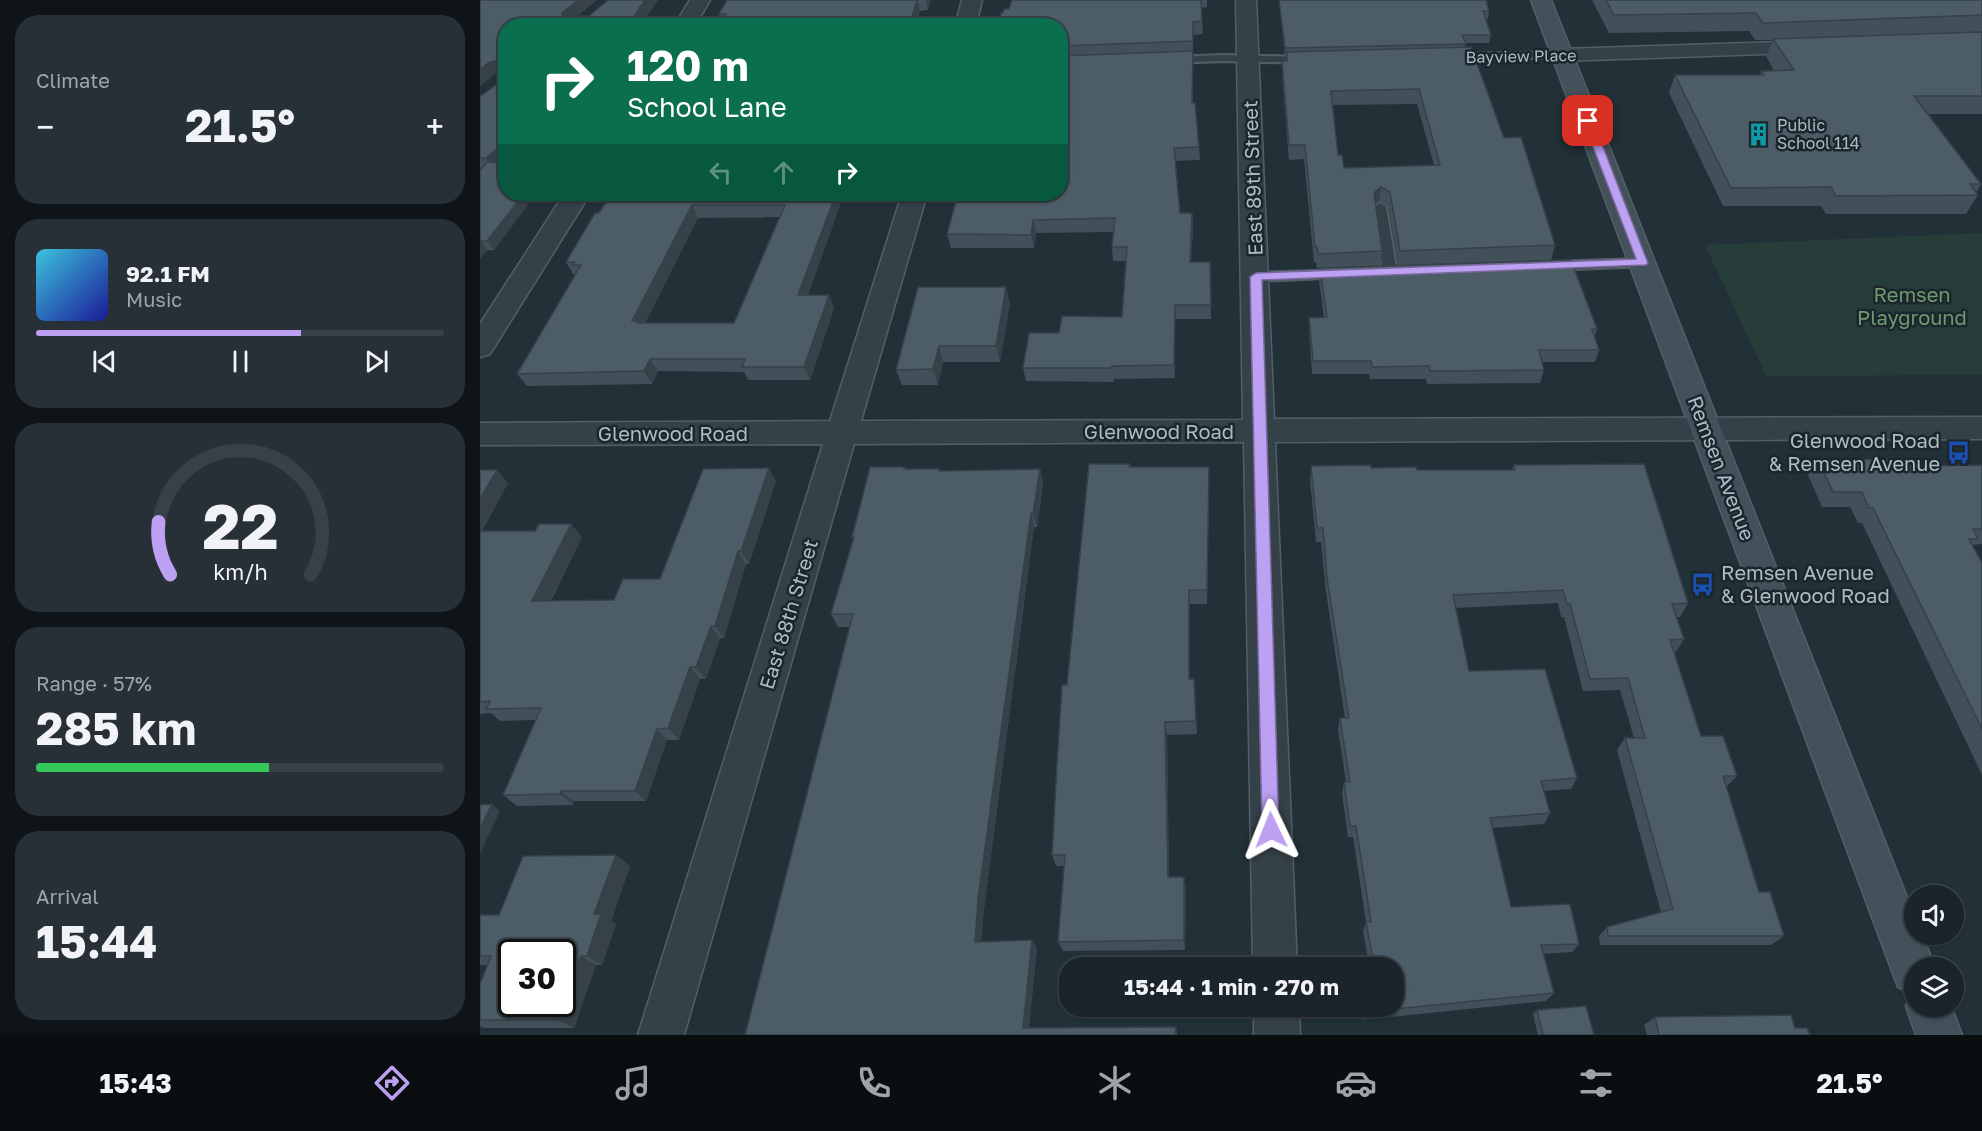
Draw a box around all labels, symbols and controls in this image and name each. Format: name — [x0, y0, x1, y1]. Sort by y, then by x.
text: 120 m — [627, 40, 749, 90]
icon: right — [528, 42, 606, 120]
street label: Bayview Place — [1465, 45, 1577, 67]
text: Climate — [36, 68, 110, 92]
text: School Lane — [627, 91, 787, 123]
pin — [1562, 95, 1613, 146]
text: 21.5° — [185, 98, 295, 152]
street label: East 89th Street — [1237, 100, 1267, 256]
icon: arrive — [1571, 104, 1604, 137]
text: − — [36, 107, 54, 146]
text: + — [426, 107, 444, 146]
place label: Public School 114 — [1777, 115, 1859, 153]
building icon: Public School 114 — [1746, 121, 1772, 147]
icon: left — [704, 156, 737, 189]
icon: ahead — [767, 156, 800, 189]
icon: right — [830, 156, 863, 189]
text: 92.1 FM — [126, 260, 210, 287]
park label: Remsen Playground — [1857, 282, 1967, 329]
text: Music — [126, 287, 182, 311]
icon: previous — [88, 345, 121, 378]
icon: pause — [224, 345, 257, 378]
icon: next — [360, 345, 393, 378]
street label: Remsen Avenue — [1683, 392, 1761, 544]
street label: Glenwood Road — [1084, 419, 1234, 443]
street label: Glenwood Road — [598, 421, 748, 445]
place label: Glenwood Road & Remsen Avenue — [1769, 428, 1940, 475]
bus stop icon: Glenwood Road & Remsen Avenue — [1945, 439, 1971, 465]
text: 22 — [202, 488, 278, 563]
street label: East 88th Street — [754, 536, 822, 692]
text: km/h — [213, 559, 267, 585]
place label: Remsen Avenue & Glenwood Road — [1721, 560, 1890, 607]
bus stop icon: Remsen Avenue & Glenwood Road — [1690, 571, 1716, 597]
text: Range · 57% — [36, 671, 152, 695]
text: 285 km — [36, 701, 196, 755]
position arrow — [1239, 798, 1303, 862]
text: Arrival — [36, 884, 99, 908]
map controls — [1904, 885, 1964, 1017]
button: sound — [1904, 885, 1964, 945]
text: 15:44 — [36, 914, 157, 968]
speed limit sign: 30 — [498, 939, 576, 1017]
button: layers — [1904, 957, 1964, 1017]
text: 15:44 · 1 min · 270 m — [1124, 973, 1339, 1000]
icon: directions — [371, 1062, 413, 1104]
icon: music — [612, 1062, 654, 1104]
icon: phone — [853, 1062, 895, 1104]
icon: climate — [1094, 1062, 1136, 1104]
icon: car — [1335, 1062, 1377, 1104]
icon: filters — [1575, 1062, 1617, 1104]
text: 15:43 — [99, 1067, 172, 1099]
text: 21.5° — [1816, 1067, 1882, 1099]

